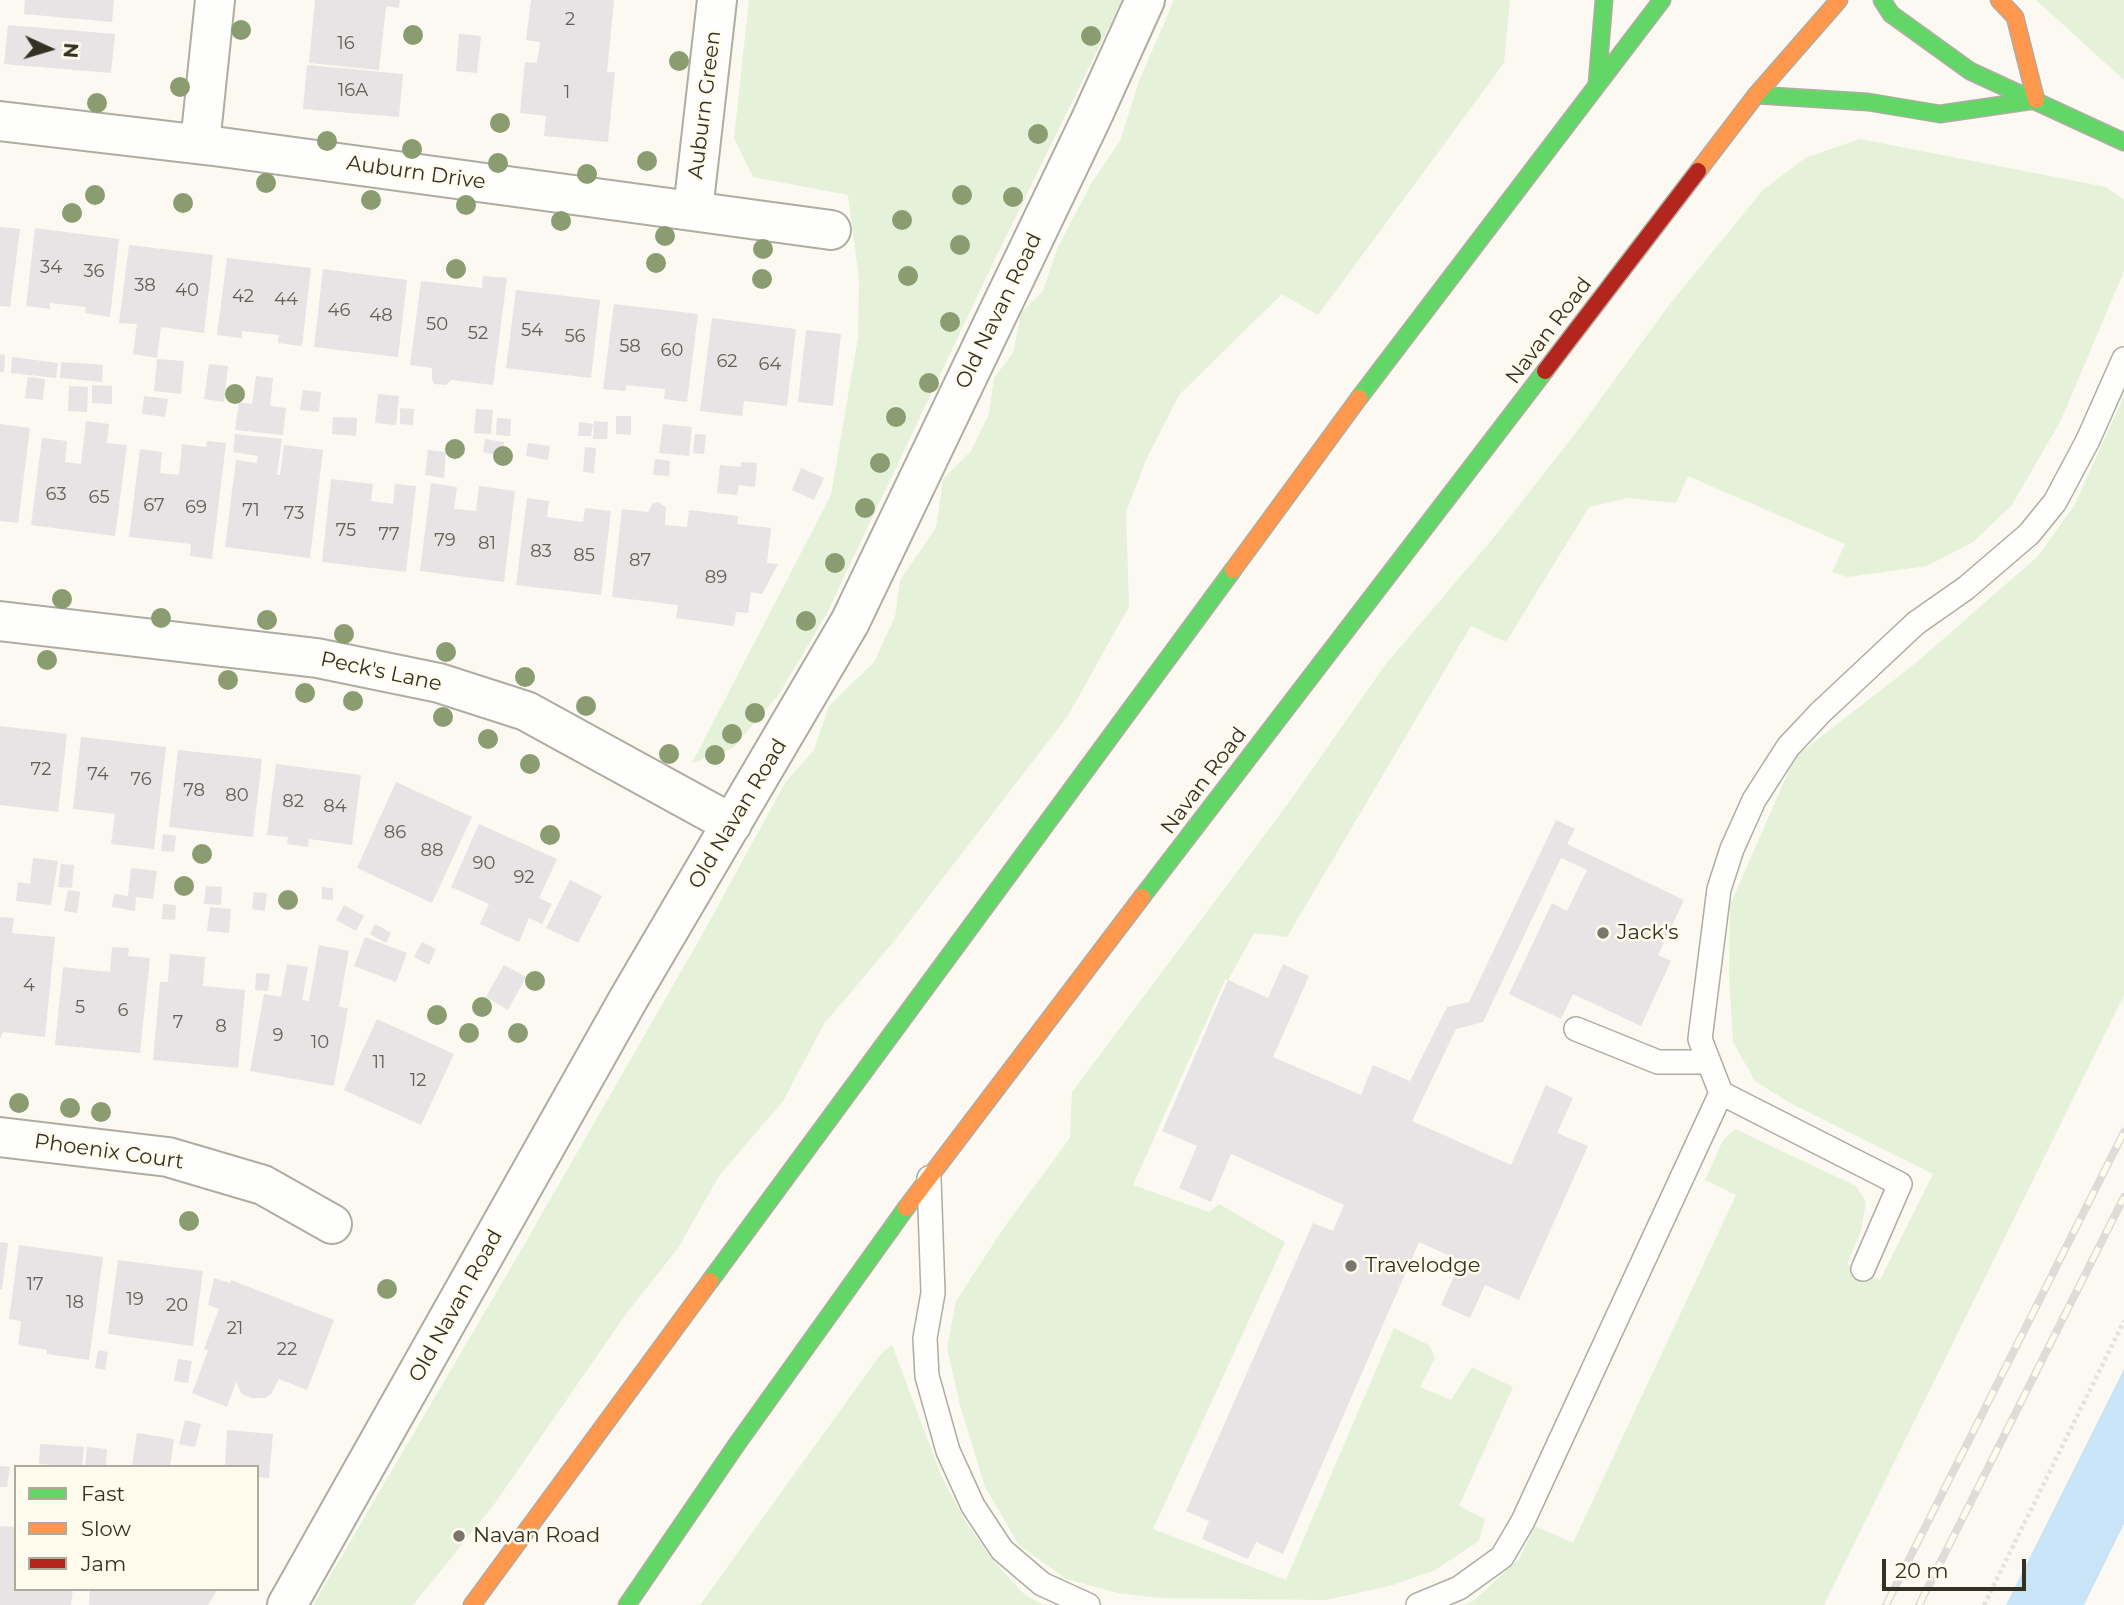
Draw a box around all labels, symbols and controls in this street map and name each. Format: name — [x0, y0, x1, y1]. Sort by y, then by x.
house number: 2 — [565, 9, 575, 31]
north arrow — [14, 14, 84, 84]
street label: Auburn Green — [683, 29, 727, 181]
house number: 16 — [337, 33, 355, 55]
text: N — [58, 42, 82, 59]
house number: 16A — [338, 80, 368, 102]
house number: 1 — [564, 82, 570, 104]
street label: Auburn Drive — [345, 151, 487, 195]
street label: Old Navan Road — [950, 229, 1048, 393]
house number: 34 — [40, 257, 62, 279]
house number: 36 — [83, 261, 105, 283]
street label: Navan Road — [1501, 273, 1597, 389]
house number: 38 — [134, 275, 156, 297]
house number: 40 — [175, 280, 199, 302]
house number: 42 — [232, 286, 254, 308]
house number: 44 — [274, 289, 298, 311]
house number: 46 — [328, 300, 350, 322]
house number: 48 — [369, 305, 393, 327]
house number: 50 — [426, 314, 448, 336]
house number: 54 — [521, 320, 543, 342]
house number: 52 — [468, 323, 488, 345]
house number: 56 — [564, 326, 586, 348]
house number: 58 — [619, 336, 641, 358]
house number: 60 — [661, 340, 683, 362]
house number: 62 — [716, 351, 738, 373]
house number: 64 — [759, 354, 781, 376]
house number: 63 — [45, 484, 67, 506]
house number: 65 — [88, 487, 110, 509]
house number: 67 — [143, 495, 165, 517]
house number: 69 — [185, 497, 207, 519]
house number: 71 — [242, 500, 260, 522]
house number: 73 — [284, 503, 304, 525]
house number: 75 — [336, 520, 356, 542]
house number: 77 — [378, 524, 400, 546]
house number: 79 — [434, 530, 456, 552]
house number: 81 — [478, 533, 496, 555]
house number: 83 — [530, 541, 552, 563]
house number: 85 — [573, 545, 595, 567]
house number: 87 — [629, 550, 651, 572]
house number: 89 — [705, 567, 727, 589]
street label: Peck's Lane — [318, 647, 444, 697]
street label: Navan Road — [1156, 723, 1252, 839]
street label: Old Navan Road — [683, 735, 793, 893]
house number: 72 — [31, 759, 51, 781]
house number: 74 — [87, 764, 109, 786]
house number: 76 — [130, 769, 152, 791]
house number: 78 — [183, 780, 205, 802]
house number: 80 — [225, 785, 249, 807]
house number: 82 — [282, 791, 304, 813]
house number: 84 — [323, 796, 347, 818]
house number: 86 — [384, 822, 406, 844]
house number: 88 — [421, 840, 443, 862]
house number: 90 — [473, 853, 495, 875]
house number: 92 — [513, 867, 535, 889]
place label: Jack's — [1617, 920, 1679, 946]
marker: Jack's — [1595, 925, 1611, 941]
house number: 4 — [23, 975, 35, 997]
house number: 5 — [75, 997, 85, 1019]
house number: 6 — [118, 1000, 128, 1022]
house number: 7 — [173, 1012, 183, 1034]
house number: 8 — [215, 1016, 227, 1038]
house number: 9 — [273, 1025, 283, 1047]
house number: 10 — [311, 1032, 329, 1054]
house number: 11 — [373, 1052, 385, 1074]
house number: 12 — [410, 1070, 426, 1092]
street label: Phoenix Court — [33, 1129, 185, 1175]
street label: Old Navan Road — [404, 1225, 508, 1387]
place label: Travelodge — [1365, 1253, 1480, 1279]
marker: Travelodge — [1343, 1258, 1359, 1274]
house number: 17 — [26, 1274, 44, 1296]
house number: 19 — [126, 1289, 144, 1311]
house number: 18 — [66, 1292, 84, 1314]
house number: 20 — [166, 1295, 188, 1317]
house number: 21 — [227, 1318, 243, 1340]
house number: 22 — [277, 1339, 297, 1361]
legend — [14, 1465, 259, 1591]
text: Fast — [81, 1481, 125, 1506]
text: Slow — [81, 1516, 131, 1541]
place label: Navan Road — [473, 1523, 600, 1549]
marker: Navan Road — [451, 1528, 467, 1544]
scale bar — [1886, 1546, 2030, 1590]
text: Jam — [81, 1551, 126, 1576]
text: 20 m — [1895, 1558, 1949, 1583]

